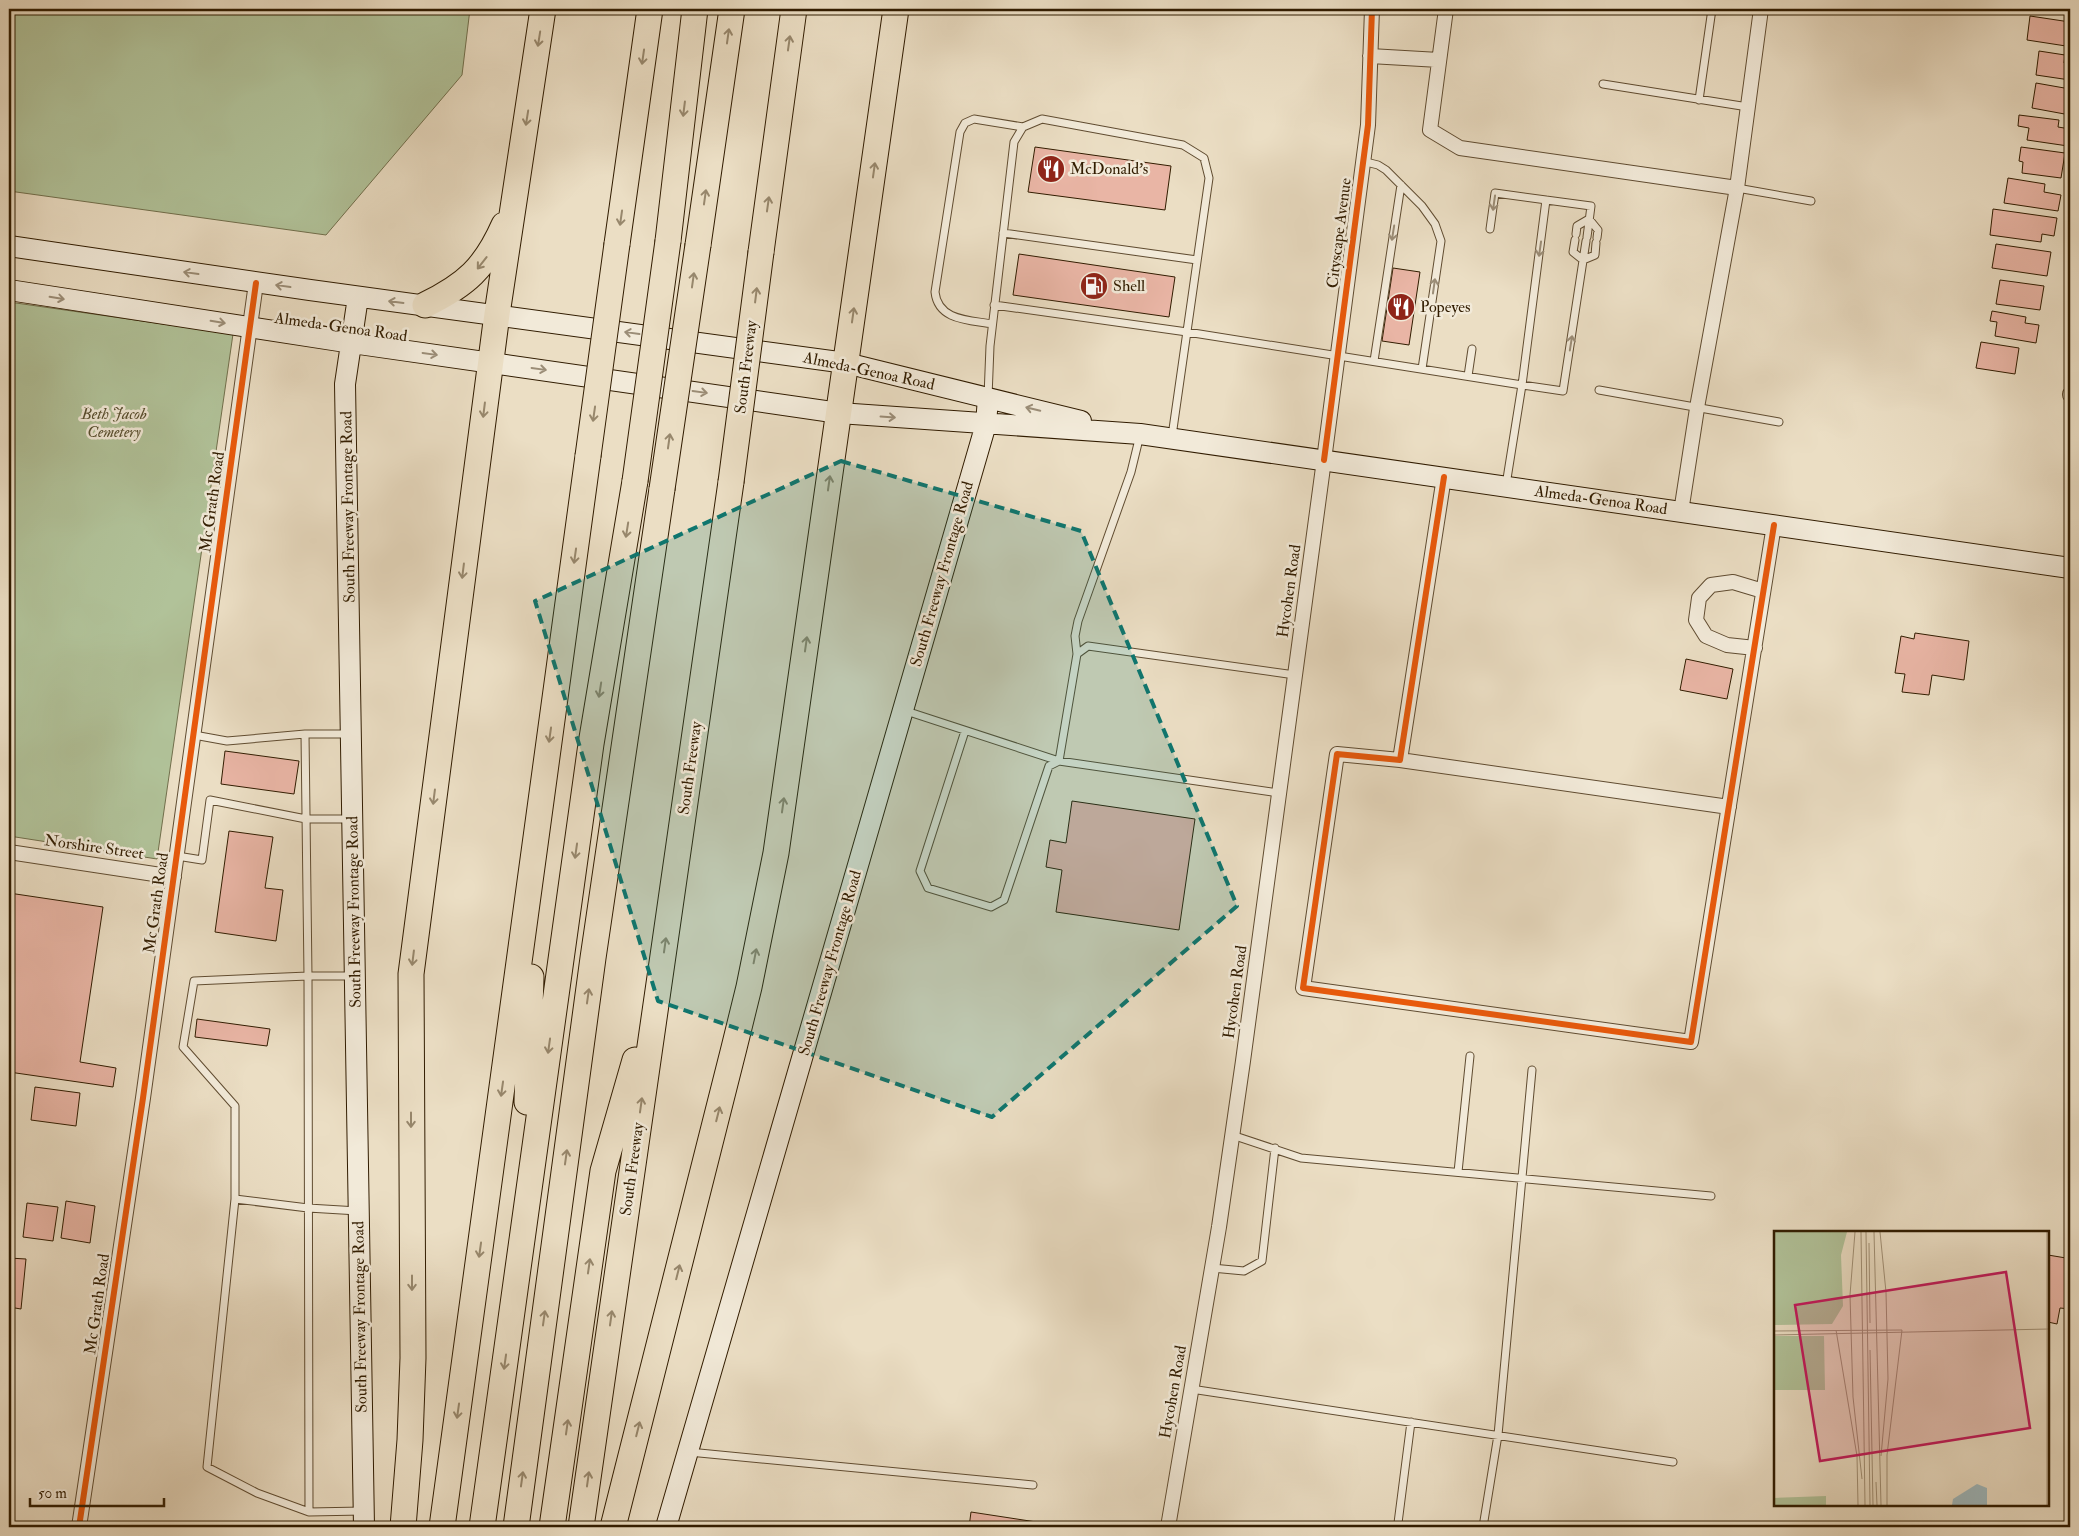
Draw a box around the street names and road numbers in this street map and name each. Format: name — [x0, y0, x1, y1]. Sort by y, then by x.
street label: Cityscape Avenue — [1322, 176, 1357, 289]
street label: Almeda-Genoa Road — [272, 308, 409, 346]
street label: South Freeway — [730, 318, 762, 415]
street label: Almeda-Genoa Road — [800, 347, 937, 395]
street label: South Freeway Frontage Road — [336, 411, 360, 603]
street label: Mc Grath Road — [195, 450, 229, 554]
street label: South Freeway Frontage Road — [906, 479, 978, 669]
street label: Almeda-Genoa Road — [1532, 481, 1669, 519]
street label: Hycohen Road — [1273, 543, 1305, 639]
street label: South Freeway — [674, 719, 707, 816]
street label: South Freeway Frontage Road — [342, 816, 366, 1008]
street label: Norshire Street — [43, 830, 145, 864]
street label: Mc Grath Road — [139, 851, 173, 955]
street label: South Freeway Frontage Road — [794, 868, 866, 1058]
street label: Hycohen Road — [1219, 944, 1251, 1040]
street label: South Freeway — [616, 1120, 649, 1217]
street label: South Freeway Frontage Road — [348, 1221, 372, 1413]
street label: Mc Grath Road — [80, 1252, 114, 1356]
street label: Hycohen Road — [1155, 1344, 1191, 1440]

